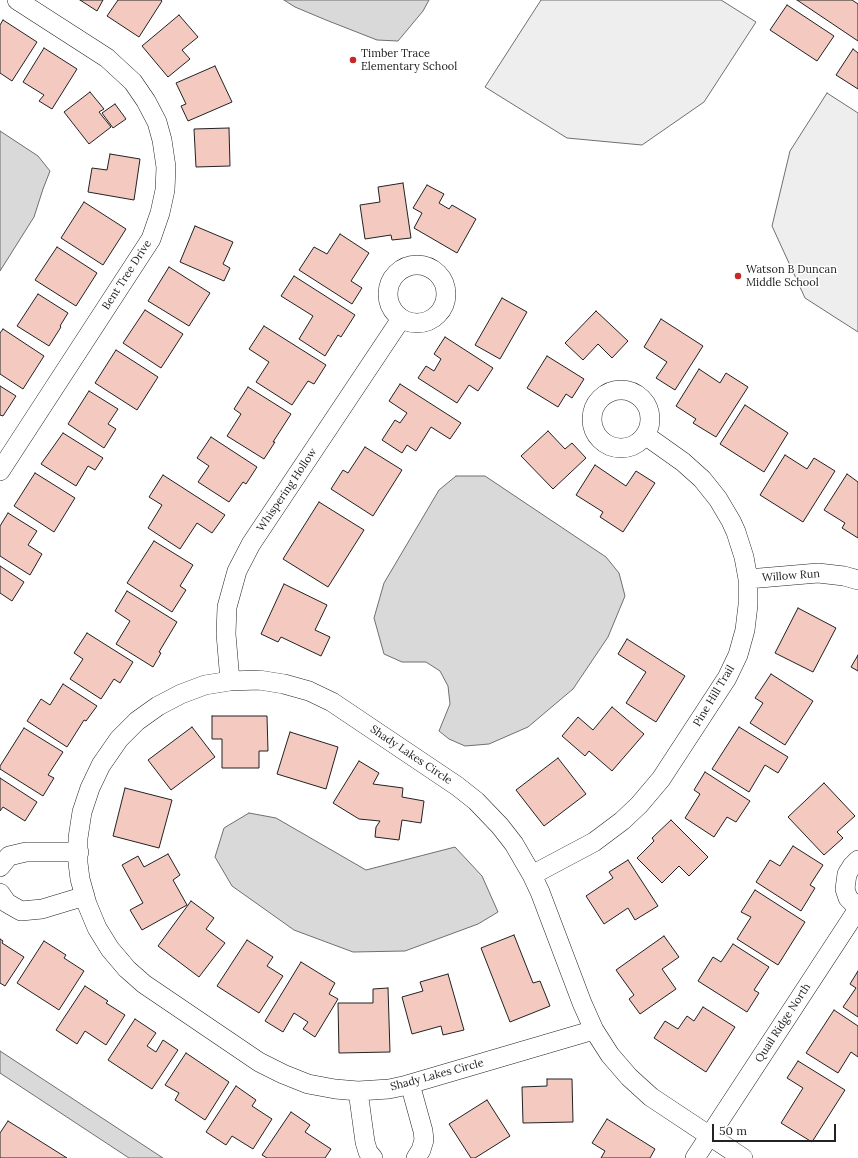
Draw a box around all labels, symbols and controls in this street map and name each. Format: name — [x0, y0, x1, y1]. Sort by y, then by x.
place label: Timber Trace Elementary School — [361, 47, 457, 73]
marker: Timber Trace Elementary School — [348, 55, 358, 65]
street label: Bent Tree Drive — [100, 238, 154, 312]
place label: Watson B Duncan Middle School — [746, 263, 837, 289]
marker: Watson B Duncan Middle School — [733, 271, 743, 281]
street label: Whispering Hollow — [254, 446, 320, 534]
street label: Willow Run — [762, 567, 820, 585]
street label: Pine Hill Trail — [691, 663, 737, 729]
street label: Shady Lakes Circle — [367, 723, 455, 787]
street label: Quail Ridge North — [752, 981, 814, 1065]
street label: Shady Lakes Circle — [389, 1056, 485, 1094]
scale bar — [714, 1116, 838, 1142]
text: 50 m — [719, 1123, 747, 1138]

